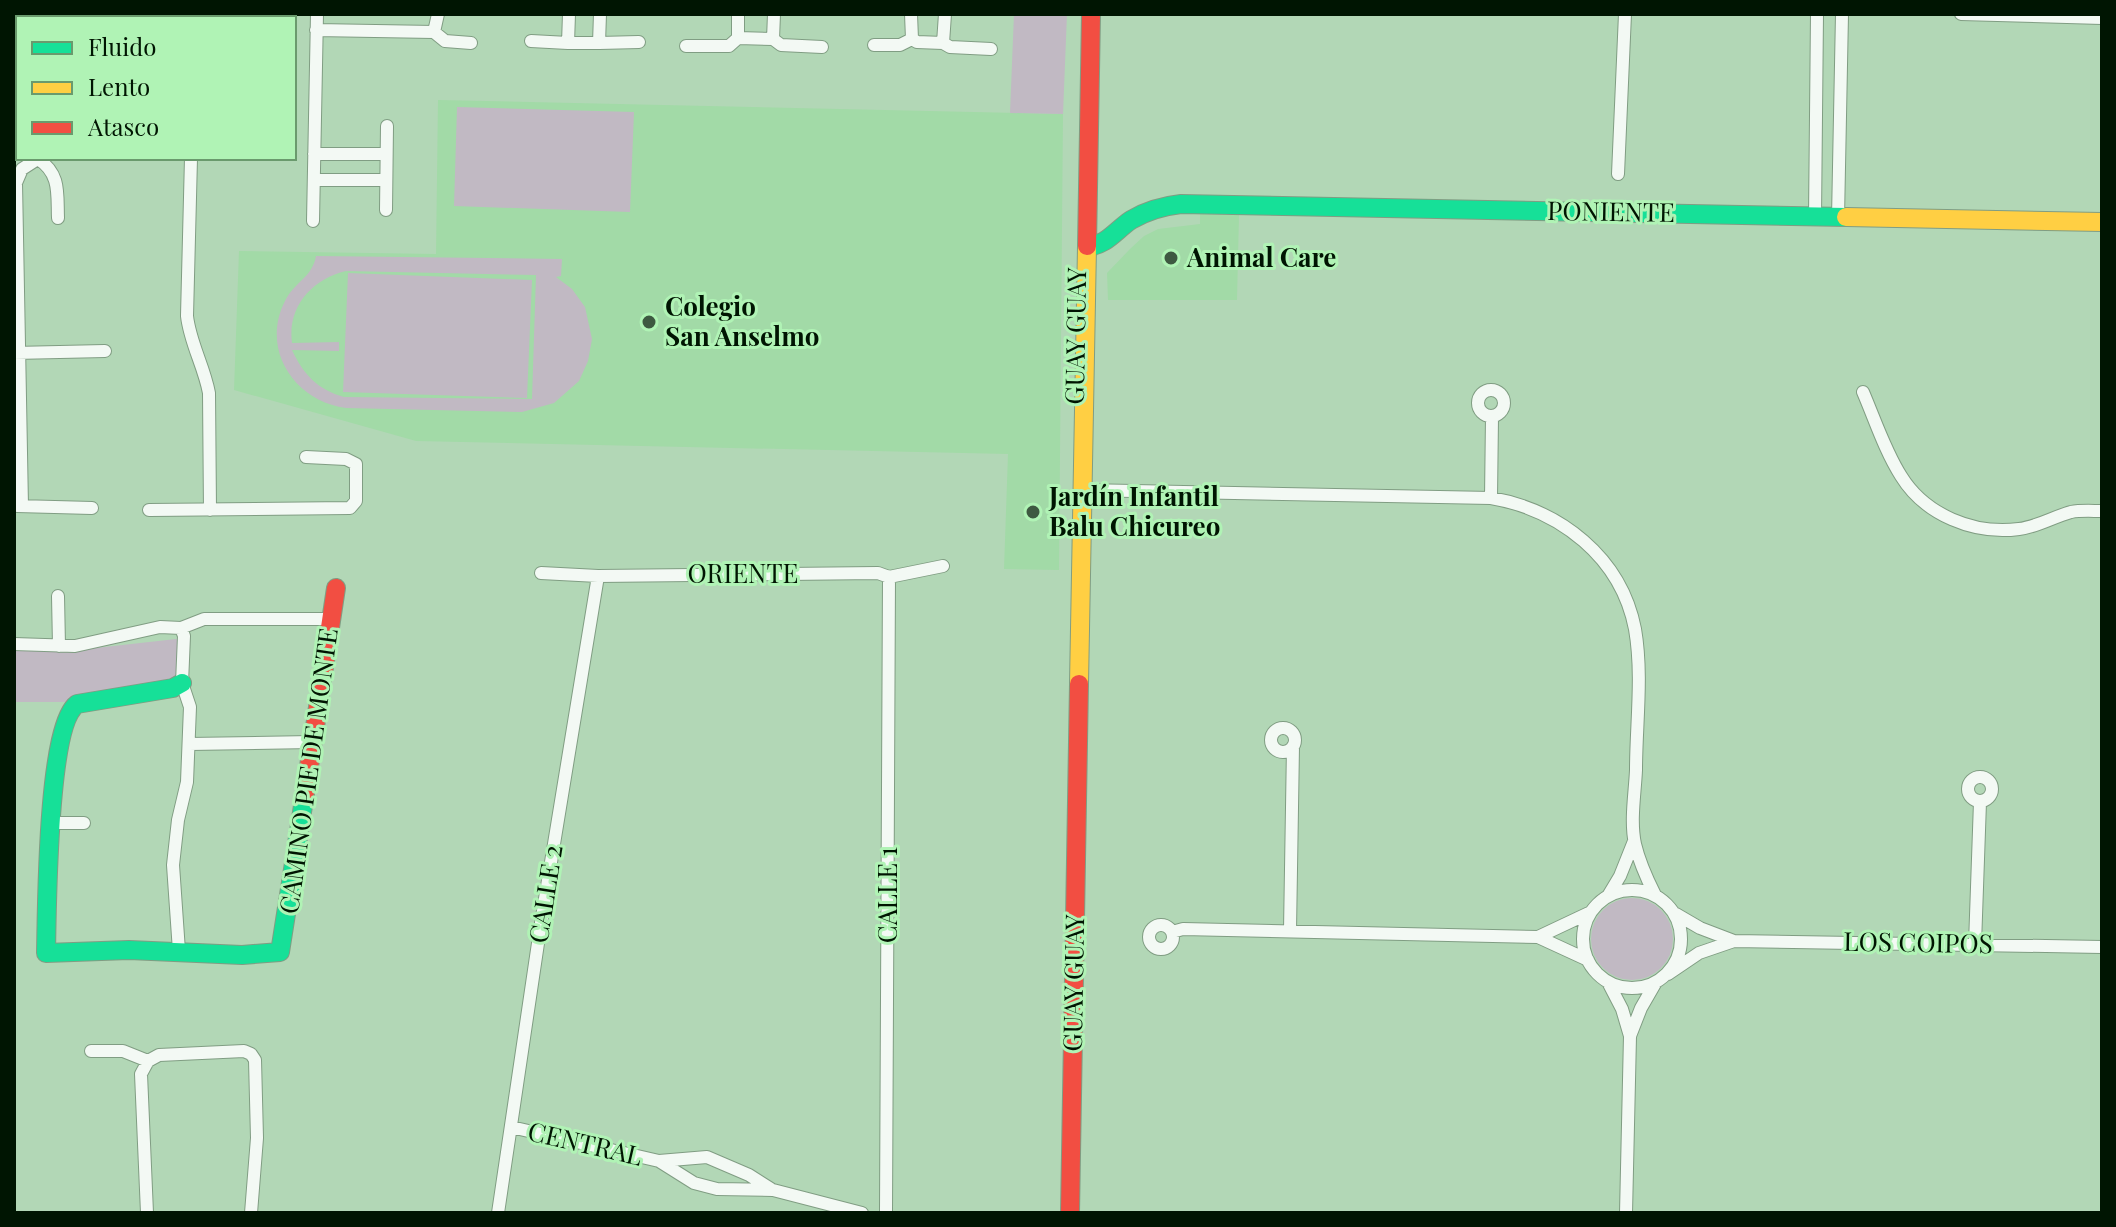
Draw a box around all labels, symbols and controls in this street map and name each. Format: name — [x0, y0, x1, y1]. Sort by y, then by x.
legend — [16, 16, 296, 160]
text: Fluido — [88, 30, 156, 62]
text: Lento — [88, 70, 150, 102]
text: Atasco — [87, 110, 159, 142]
street label: PONIENTE — [1547, 192, 1675, 229]
place label: Animal Care — [1186, 239, 1336, 274]
marker: Animal Care — [1162, 249, 1180, 267]
street label: GUAY GUAY — [1056, 267, 1093, 405]
place label: Colegio San Anselmo — [665, 288, 819, 353]
marker: Colegio San Anselmo — [640, 313, 658, 331]
place label: Jardín Infantil Balu Chicureo — [1048, 478, 1220, 543]
marker: Jardín Infantil Balu Chicureo — [1024, 503, 1042, 521]
street label: ORIENTE — [688, 555, 798, 590]
street label: CAMINO PIE DE MONTE — [270, 626, 345, 916]
street label: CALLE 2 — [519, 842, 570, 945]
street label: CALLE 1 — [869, 847, 904, 943]
street label: GUAY GUAY — [1054, 914, 1091, 1052]
street label: LOS COIPOS — [1843, 923, 1993, 960]
street label: CENTRAL — [525, 1112, 646, 1173]

